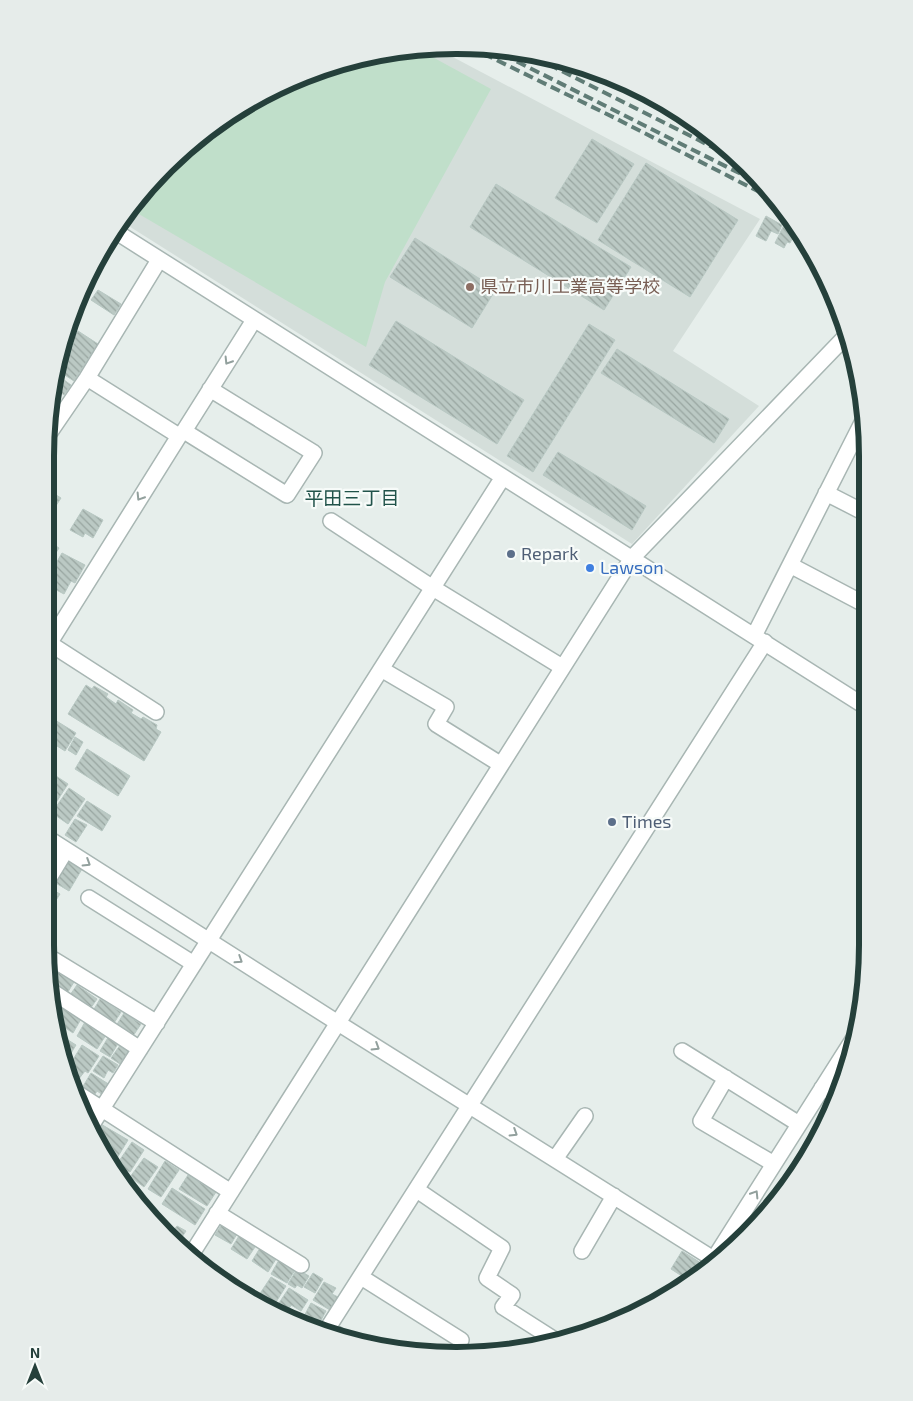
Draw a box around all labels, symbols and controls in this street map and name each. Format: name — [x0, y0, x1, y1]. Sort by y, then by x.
place label: 県立市川工業高等学校 — [480, 275, 660, 297]
marker: 県立市川工業高等学校 — [464, 281, 476, 293]
one-way arrow — [225, 355, 235, 364]
district label: 平田三丁目 — [304, 486, 400, 509]
one-way arrow — [137, 492, 147, 501]
place label: Repark — [521, 542, 578, 564]
marker: Repark — [505, 548, 517, 560]
place label: Lawson — [600, 556, 664, 578]
marker: Lawson — [584, 562, 596, 574]
place label: Times — [622, 810, 672, 832]
marker: Times — [606, 816, 618, 828]
one-way arrow — [81, 857, 90, 866]
one-way arrow — [233, 953, 242, 963]
one-way arrow — [371, 1040, 380, 1050]
one-way arrow — [508, 1126, 517, 1136]
one-way arrow — [748, 1191, 758, 1200]
north arrow — [10, 1341, 60, 1391]
text: N — [30, 1344, 40, 1361]

